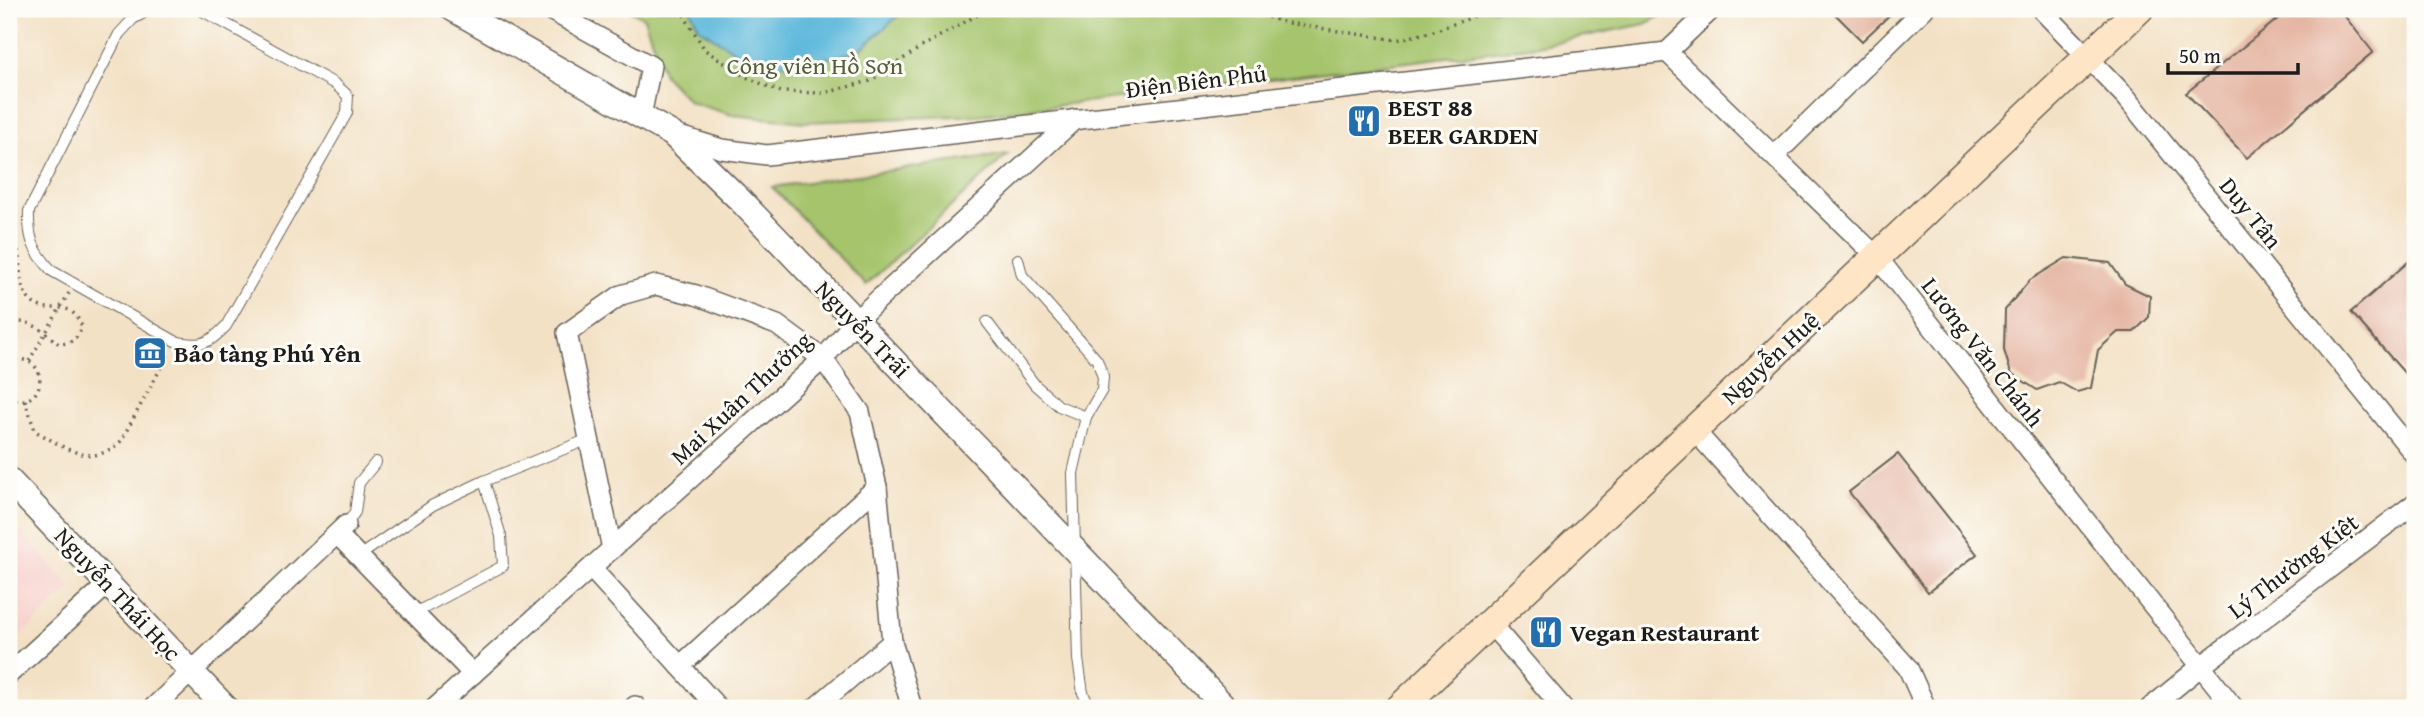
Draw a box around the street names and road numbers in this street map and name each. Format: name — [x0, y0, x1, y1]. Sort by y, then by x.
street label: Điện Biên Phủ — [1124, 55, 1268, 107]
street label: Duy Tân — [2211, 170, 2291, 257]
street label: Lương Văn Chánh — [1913, 270, 2053, 435]
street label: Nguyễn Trãi — [807, 272, 919, 386]
street label: Nguyễn Huệ — [1713, 303, 1827, 413]
street label: Mai Xuân Thưởng — [663, 323, 819, 473]
street label: Lý Thường Kiệt — [2220, 505, 2366, 627]
street label: Nguyễn Thái Học — [47, 519, 190, 669]

